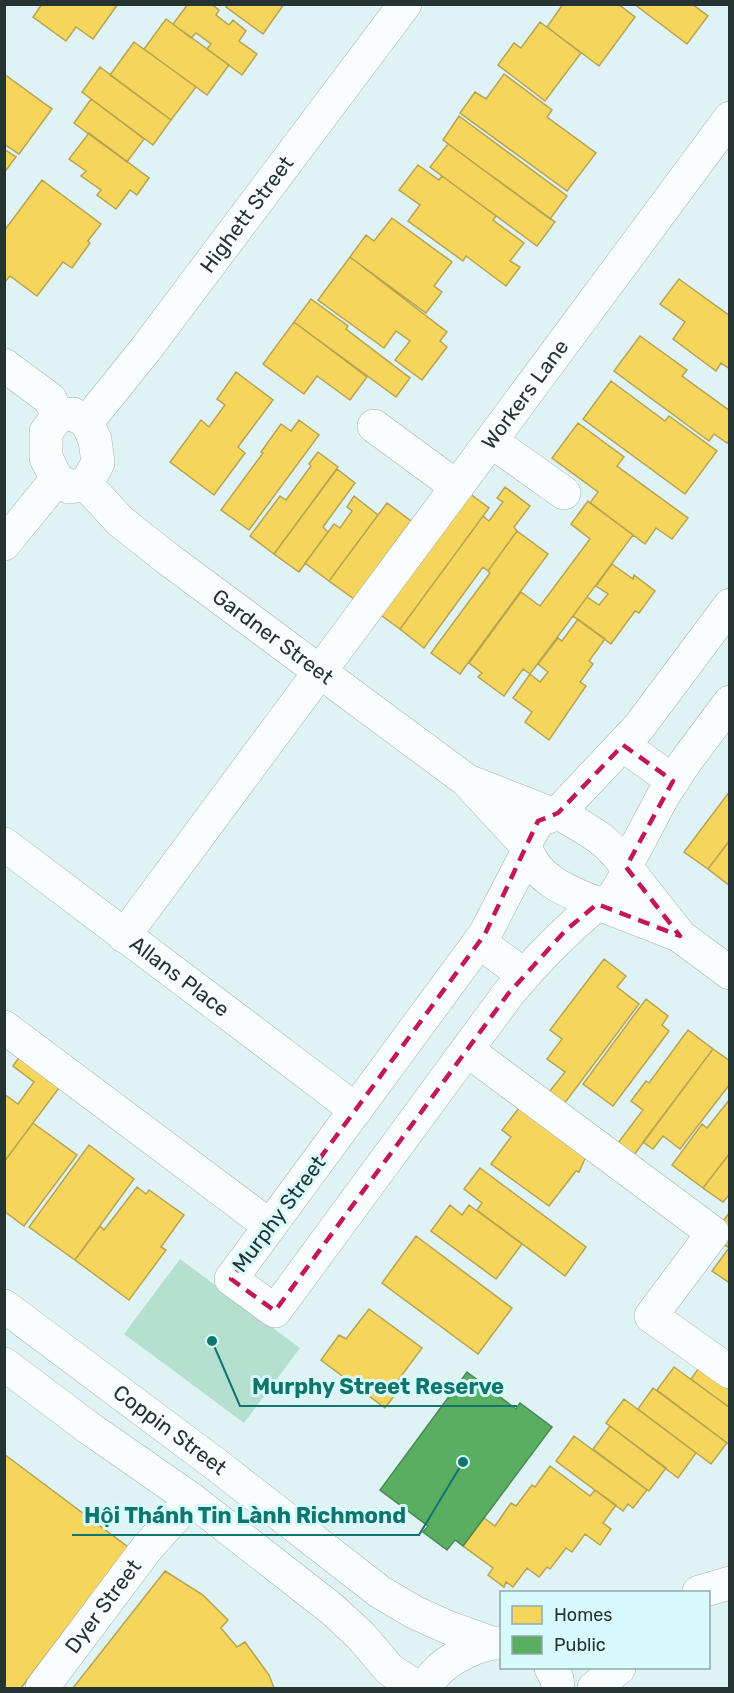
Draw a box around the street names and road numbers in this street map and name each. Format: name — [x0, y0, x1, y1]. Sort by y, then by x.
street label: Highett Street — [195, 151, 298, 277]
street label: Workers Lane — [476, 334, 574, 454]
street label: Gardner Street — [208, 583, 338, 689]
street label: Allans Place — [125, 931, 234, 1022]
street label: Murphy Street — [227, 1151, 330, 1277]
street label: Coppin Street — [109, 1379, 232, 1480]
street label: Dyer Street — [60, 1554, 146, 1658]

